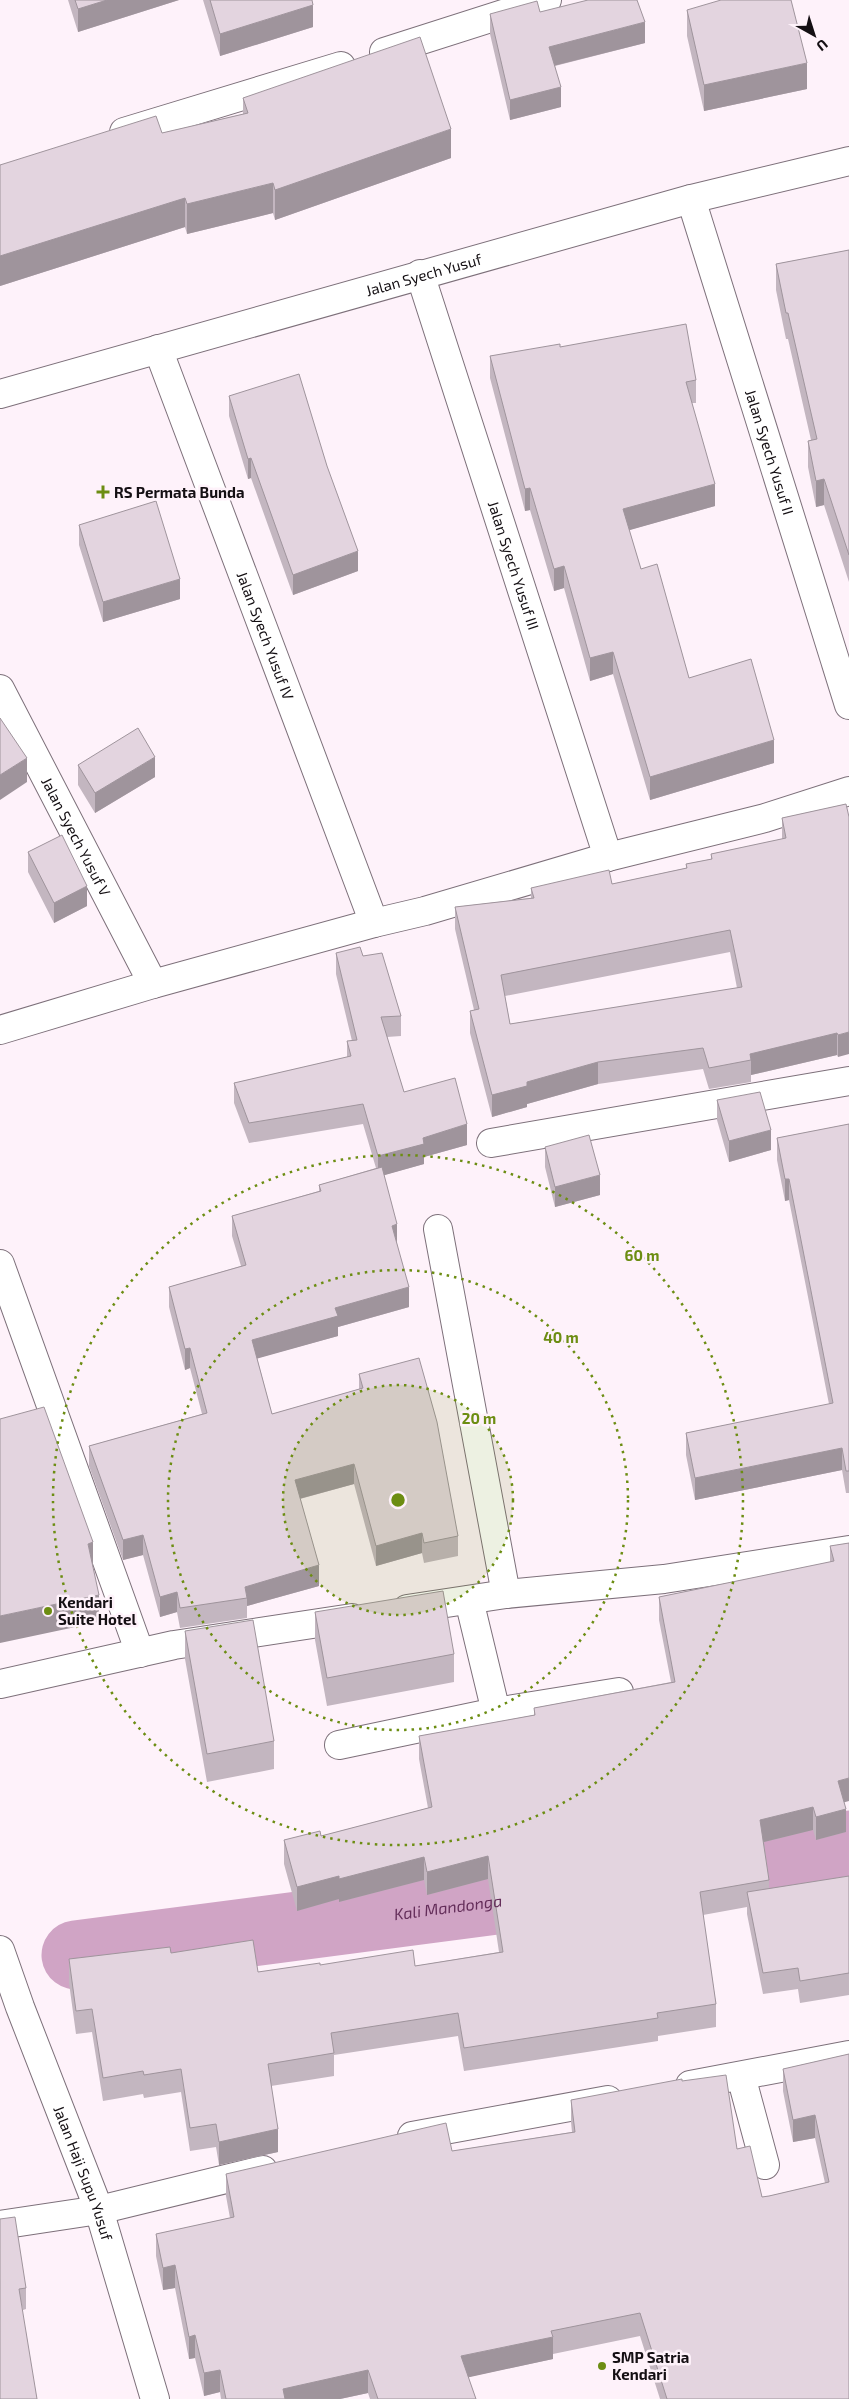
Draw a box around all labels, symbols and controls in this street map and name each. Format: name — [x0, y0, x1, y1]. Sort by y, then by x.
north arrow — [789, 10, 839, 60]
text: U — [813, 36, 832, 55]
street label: Jalan Syech Yusuf — [363, 250, 484, 299]
street label: Jalan Syech Yusuf II — [742, 387, 798, 517]
place label: RS Permata Bunda — [114, 483, 245, 501]
marker: RS Permata Bunda — [96, 485, 110, 499]
street label: Jalan Syech Yusuf III — [485, 498, 543, 632]
street label: Jalan Syech Yusuf IV — [233, 569, 298, 702]
street label: Jalan Syech Yusuf V — [38, 774, 115, 899]
text: 60 m — [625, 1246, 659, 1264]
text: 40 m — [543, 1328, 579, 1346]
text: 20 m — [462, 1409, 496, 1427]
centre of rings — [389, 1491, 407, 1509]
place label: Kendari Suite Hotel — [58, 1593, 136, 1628]
marker: Kendari Suite Hotel — [42, 1605, 54, 1617]
water label: Kali Mandonga — [393, 1890, 503, 1923]
street label: Jalan Haji Supu Yusuf — [50, 2103, 117, 2243]
place label: SMP Satria Kendari — [612, 2348, 689, 2383]
marker: SMP Satria Kendari — [596, 2360, 608, 2372]

